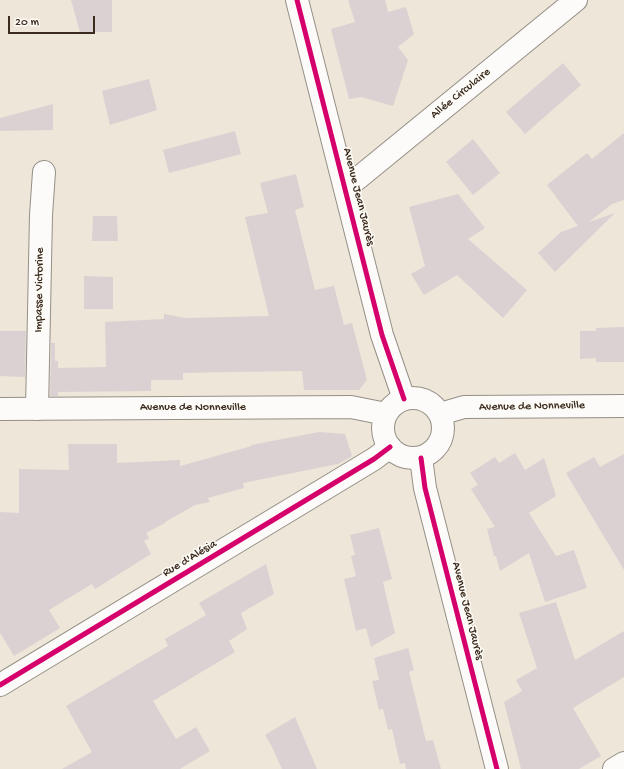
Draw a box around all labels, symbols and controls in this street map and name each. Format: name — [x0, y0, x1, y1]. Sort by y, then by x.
scale bar — [10, 8, 97, 34]
text: 20 m — [15, 16, 39, 30]
street label: Allée Circulaire — [428, 65, 494, 123]
street label: Avenue Jean Jaurès — [339, 147, 377, 247]
street label: Impasse Victorine — [32, 247, 48, 333]
street label: Avenue de Nonneville — [479, 399, 585, 415]
street label: Avenue de Nonneville — [140, 401, 246, 415]
street label: Rue d'Alésia — [160, 537, 220, 581]
street label: Avenue Jean Jaurès — [448, 561, 486, 661]

